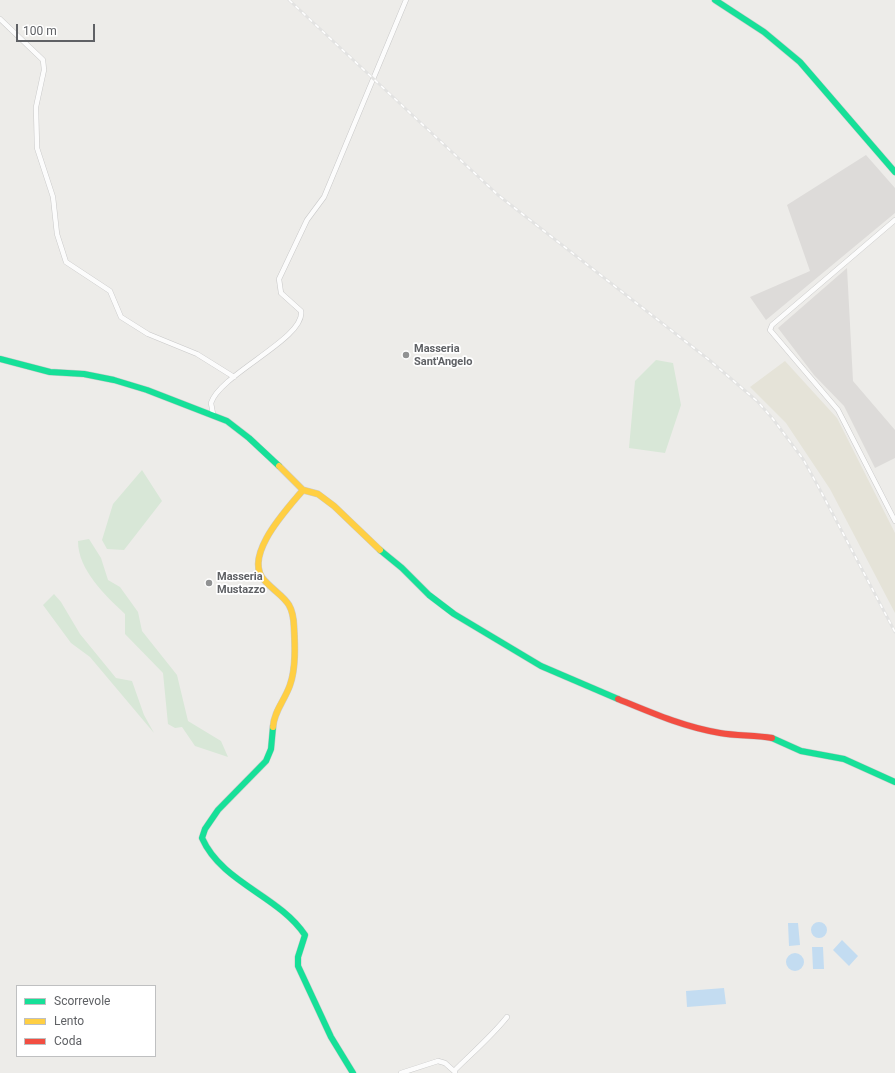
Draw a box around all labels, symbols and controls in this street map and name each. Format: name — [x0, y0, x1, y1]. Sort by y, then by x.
scale bar — [18, 16, 97, 42]
text: 100 m — [23, 24, 57, 38]
place label: Masseria Sant'Angelo — [414, 342, 472, 368]
marker: Masseria Sant'Angelo — [401, 350, 411, 360]
place label: Masseria Mustazzo — [217, 570, 265, 596]
marker: Masseria Mustazzo — [204, 578, 214, 588]
legend — [16, 985, 156, 1057]
text: Scorrevole — [54, 994, 110, 1008]
text: Lento — [54, 1014, 84, 1028]
text: Coda — [54, 1034, 82, 1048]

